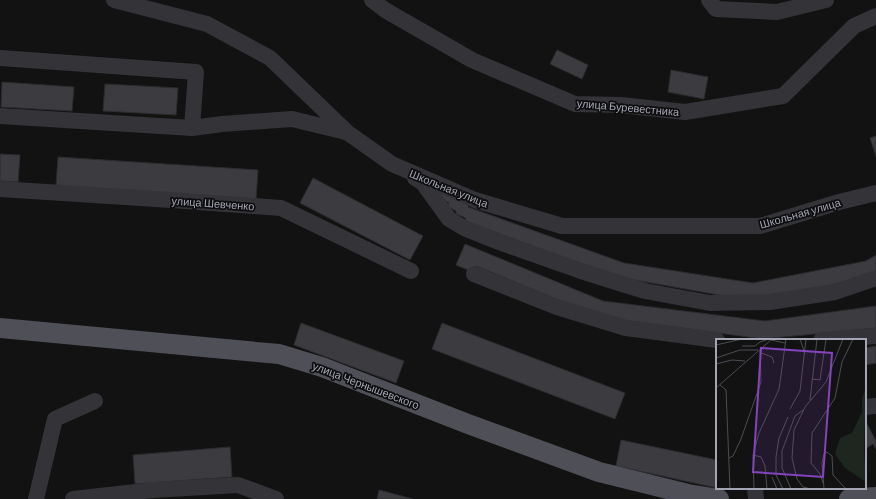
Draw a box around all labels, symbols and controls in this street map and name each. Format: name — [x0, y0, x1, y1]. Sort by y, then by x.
street label: улица Буревестника — [576, 96, 681, 118]
street label: Школьная улица — [408, 166, 491, 210]
street label: улица Шевченко — [171, 194, 255, 212]
street label: Школьная улица — [758, 195, 843, 231]
inset map — [716, 339, 866, 489]
street label: улица Чернышевского — [311, 359, 421, 411]

